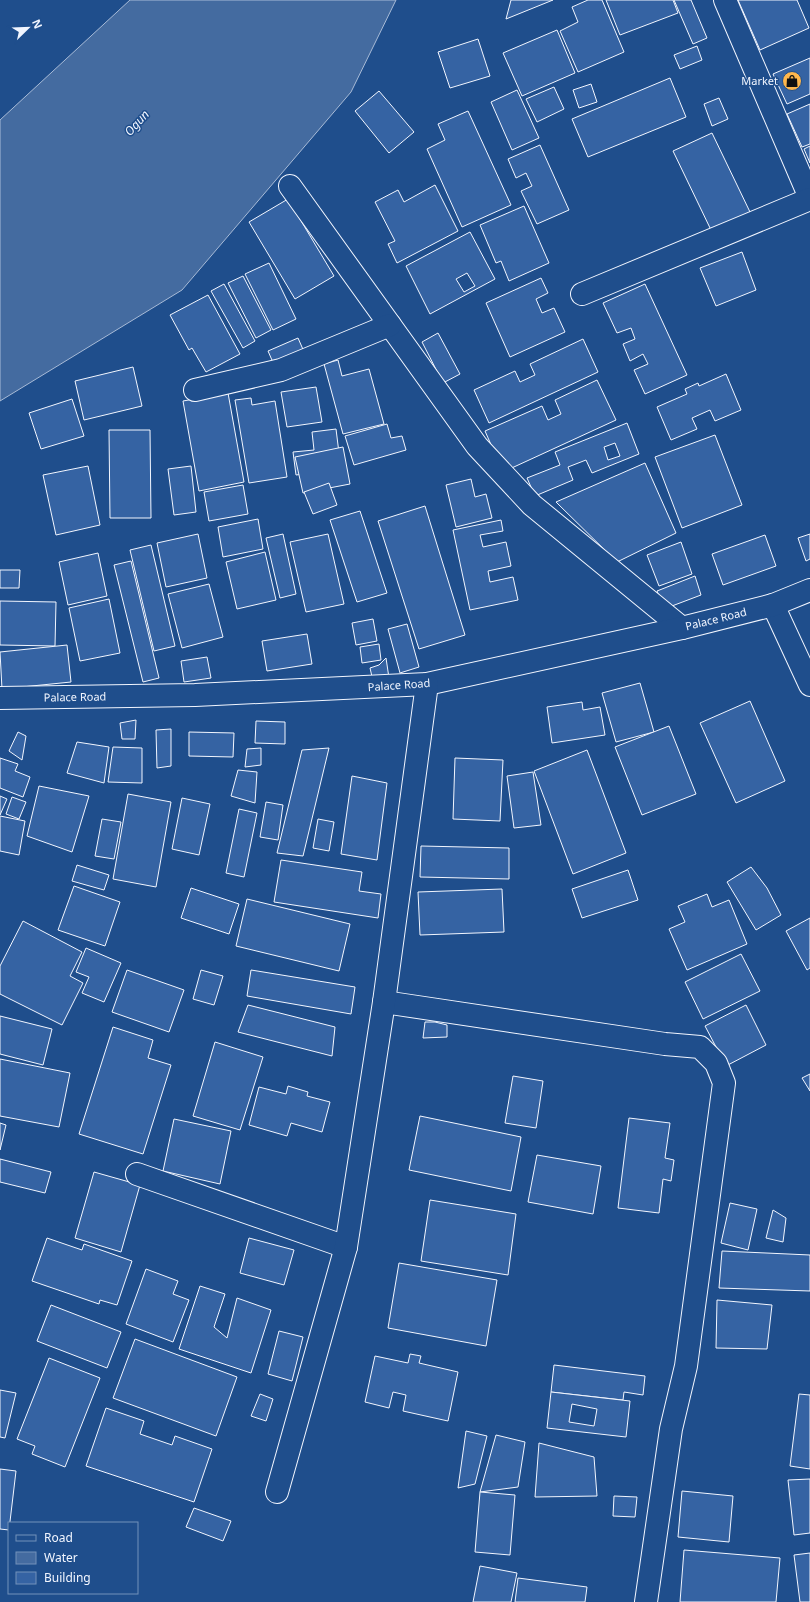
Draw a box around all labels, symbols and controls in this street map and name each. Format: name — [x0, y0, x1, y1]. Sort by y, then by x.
north arrow — [8, 8, 48, 48]
text: N — [29, 17, 46, 31]
shop icon: Market — [781, 70, 803, 92]
place label: Market — [741, 73, 778, 88]
water label: Ogun — [120, 106, 153, 139]
street label: Palace Road — [684, 604, 748, 633]
street label: Palace Road — [367, 675, 431, 694]
street label: Palace Road — [44, 688, 106, 705]
legend — [8, 1522, 138, 1594]
text: Road — [44, 1529, 73, 1546]
text: Water — [44, 1549, 78, 1566]
text: Building — [44, 1569, 91, 1586]

